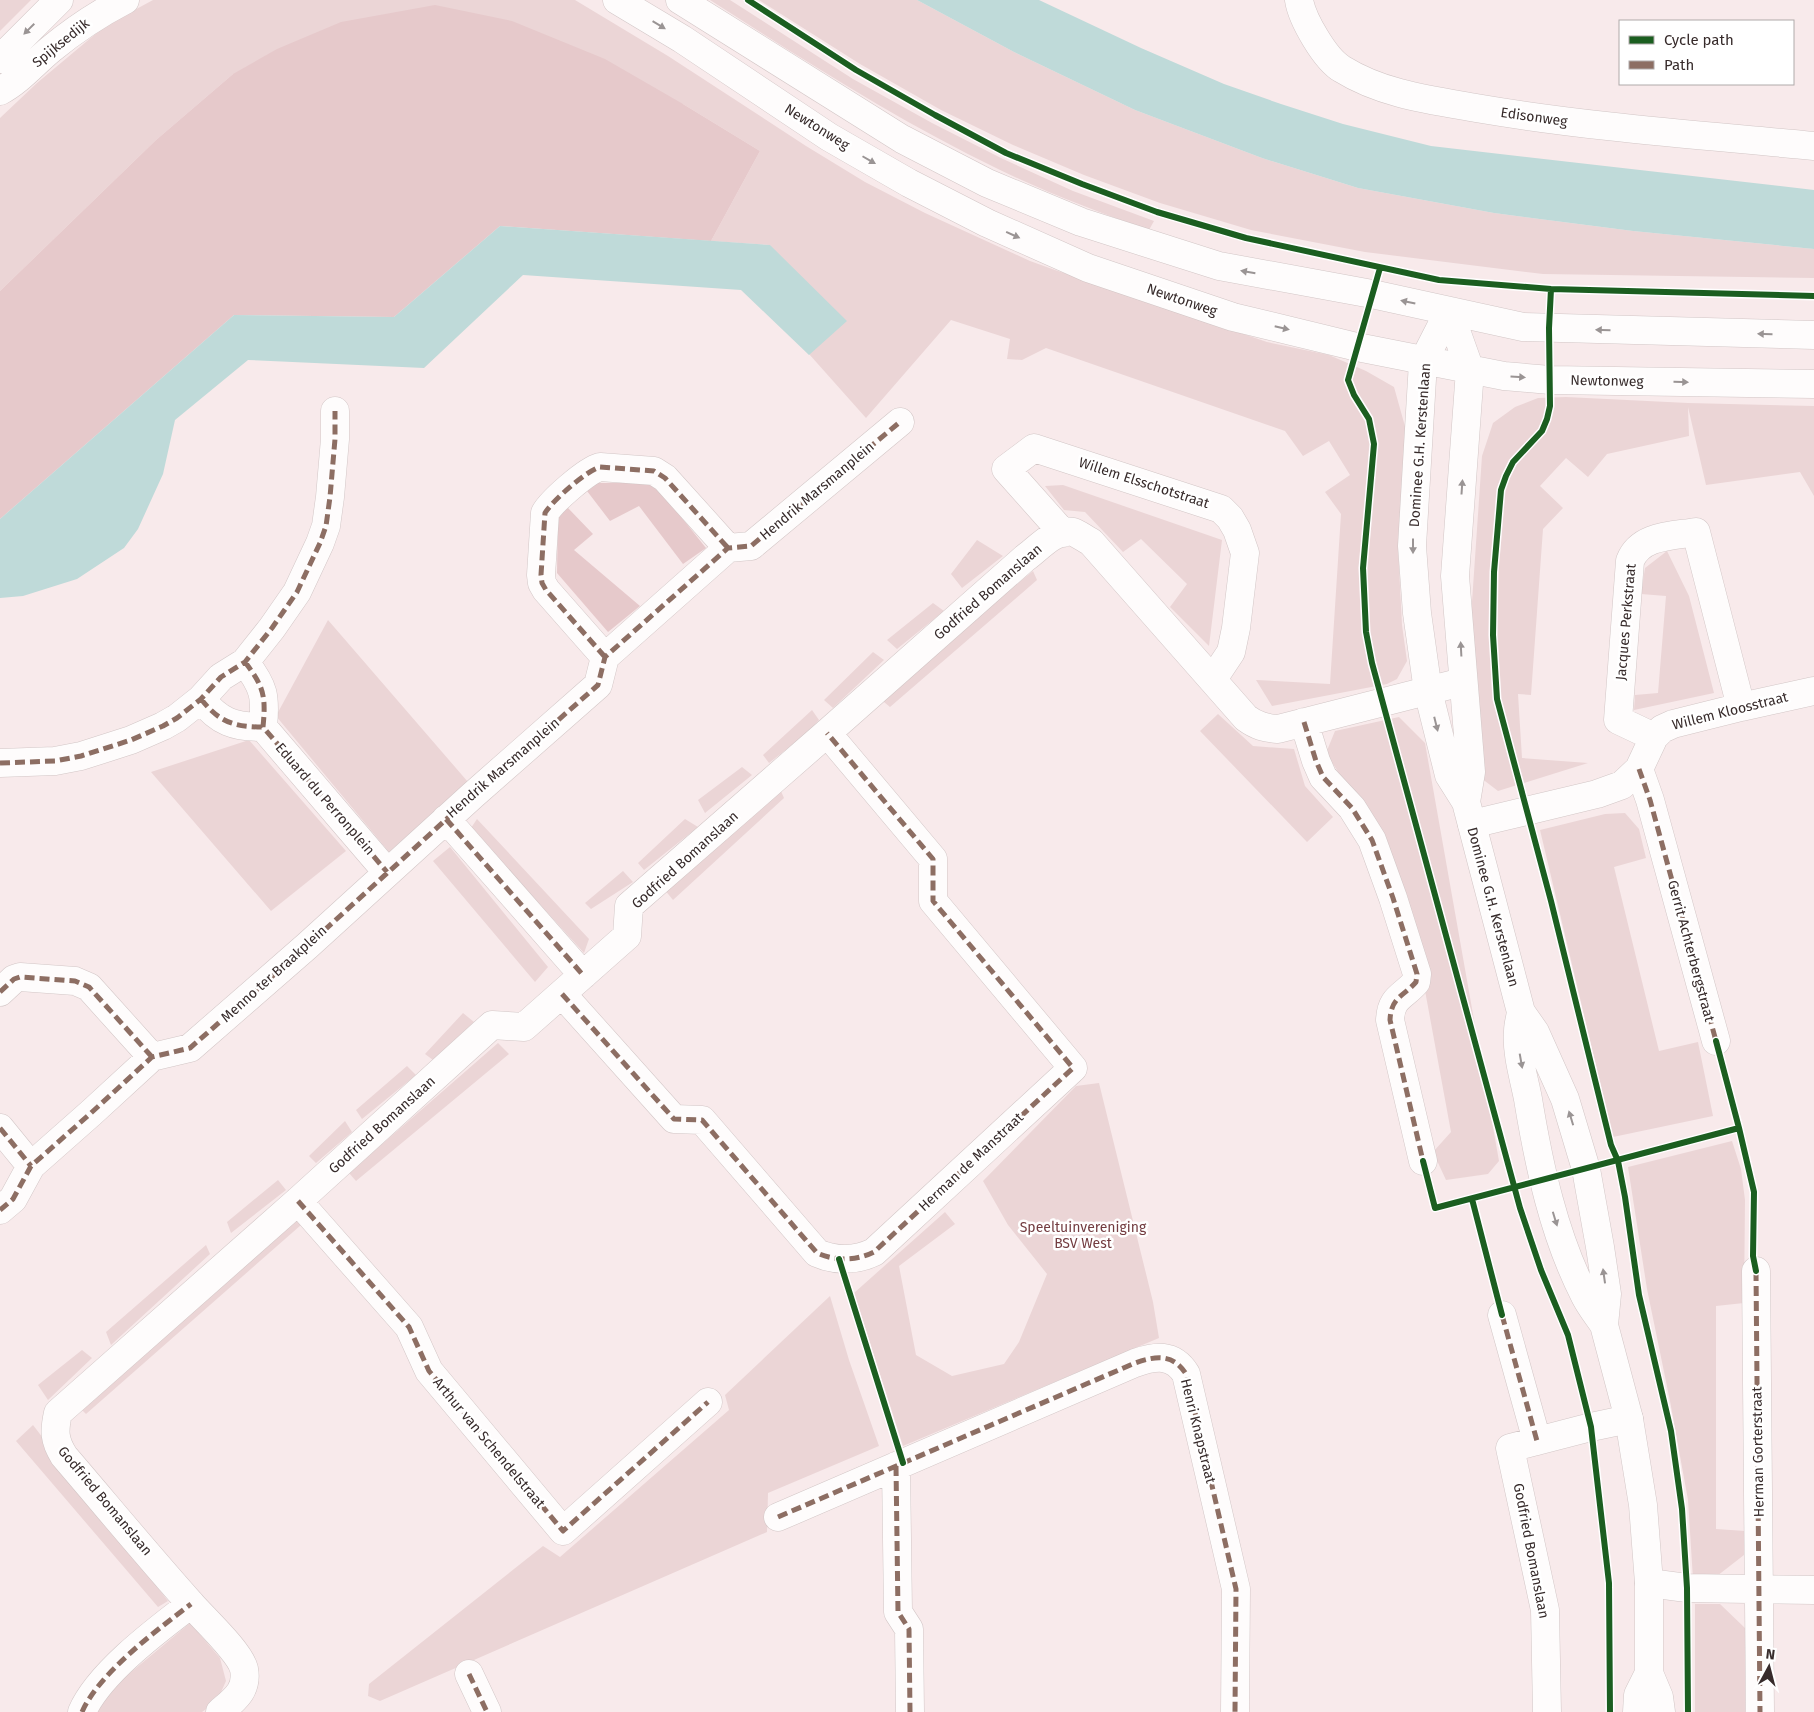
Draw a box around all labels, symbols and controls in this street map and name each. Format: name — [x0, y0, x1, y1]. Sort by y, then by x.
street label: Spijksedijk — [29, 14, 94, 71]
legend — [1619, 20, 1794, 85]
one-way arrow — [652, 21, 665, 30]
one-way arrow — [24, 23, 36, 35]
text: Cycle path — [1664, 31, 1734, 49]
text: Path — [1664, 56, 1694, 74]
street label: Newtonweg — [781, 100, 853, 154]
street label: Edisonweg — [1499, 104, 1569, 130]
one-way arrow — [862, 156, 877, 164]
one-way arrow — [1006, 232, 1020, 240]
one-way arrow — [1240, 267, 1256, 275]
street label: Newtonweg — [1145, 280, 1220, 320]
one-way arrow — [1401, 298, 1416, 306]
one-way arrow — [1275, 324, 1290, 332]
one-way arrow — [1595, 326, 1611, 334]
one-way arrow — [1757, 330, 1773, 338]
street label: Dominee G.H. Kerstenlaan — [1406, 362, 1434, 528]
street label: Newtonweg — [1570, 372, 1645, 390]
one-way arrow — [1510, 374, 1526, 382]
one-way arrow — [1673, 378, 1689, 386]
street label: Hendrik Marsmanplein — [756, 438, 878, 544]
street label: Willem Elsschotstraat — [1077, 454, 1212, 512]
one-way arrow — [1458, 478, 1466, 494]
one-way arrow — [1409, 538, 1417, 554]
street label: Godfried Bomanslaan — [931, 540, 1045, 644]
street label: Jacques Perkstraat — [1612, 562, 1640, 681]
one-way arrow — [1456, 640, 1464, 656]
street label: Willem Kloosstraat — [1670, 688, 1791, 734]
street label: Hendrik Marsmanplein — [443, 714, 563, 822]
one-way arrow — [1432, 716, 1440, 731]
street label: Eduard du Perronplein — [272, 740, 378, 858]
street label: Godfried Bomanslaan — [628, 808, 742, 912]
street label: Dominee G.H. Kerstenlaan — [1463, 825, 1523, 989]
street label: Gerrit Achterbergstraat — [1664, 878, 1718, 1025]
street label: Menno ter Braakplein — [218, 922, 330, 1026]
one-way arrow — [1518, 1053, 1526, 1069]
street label: Godfried Bomanslaan — [325, 1073, 439, 1177]
street label: Herman de Manstraat — [915, 1108, 1028, 1215]
one-way arrow — [1566, 1110, 1574, 1125]
one-way arrow — [1552, 1212, 1560, 1227]
park label: Speeltuinvereniging BSV West — [1020, 1219, 1147, 1252]
one-way arrow — [1600, 1268, 1608, 1284]
street label: Arthur van Schendelstraat — [429, 1374, 549, 1513]
street label: Henri Knapstraat — [1177, 1377, 1219, 1486]
street label: Herman Gorterstraat — [1748, 1385, 1768, 1518]
street label: Godfried Bomanslaan — [54, 1443, 156, 1559]
street label: Godfried Bomanslaan — [1510, 1482, 1552, 1620]
north arrow — [1744, 1642, 1794, 1692]
text: N — [1765, 1646, 1776, 1664]

